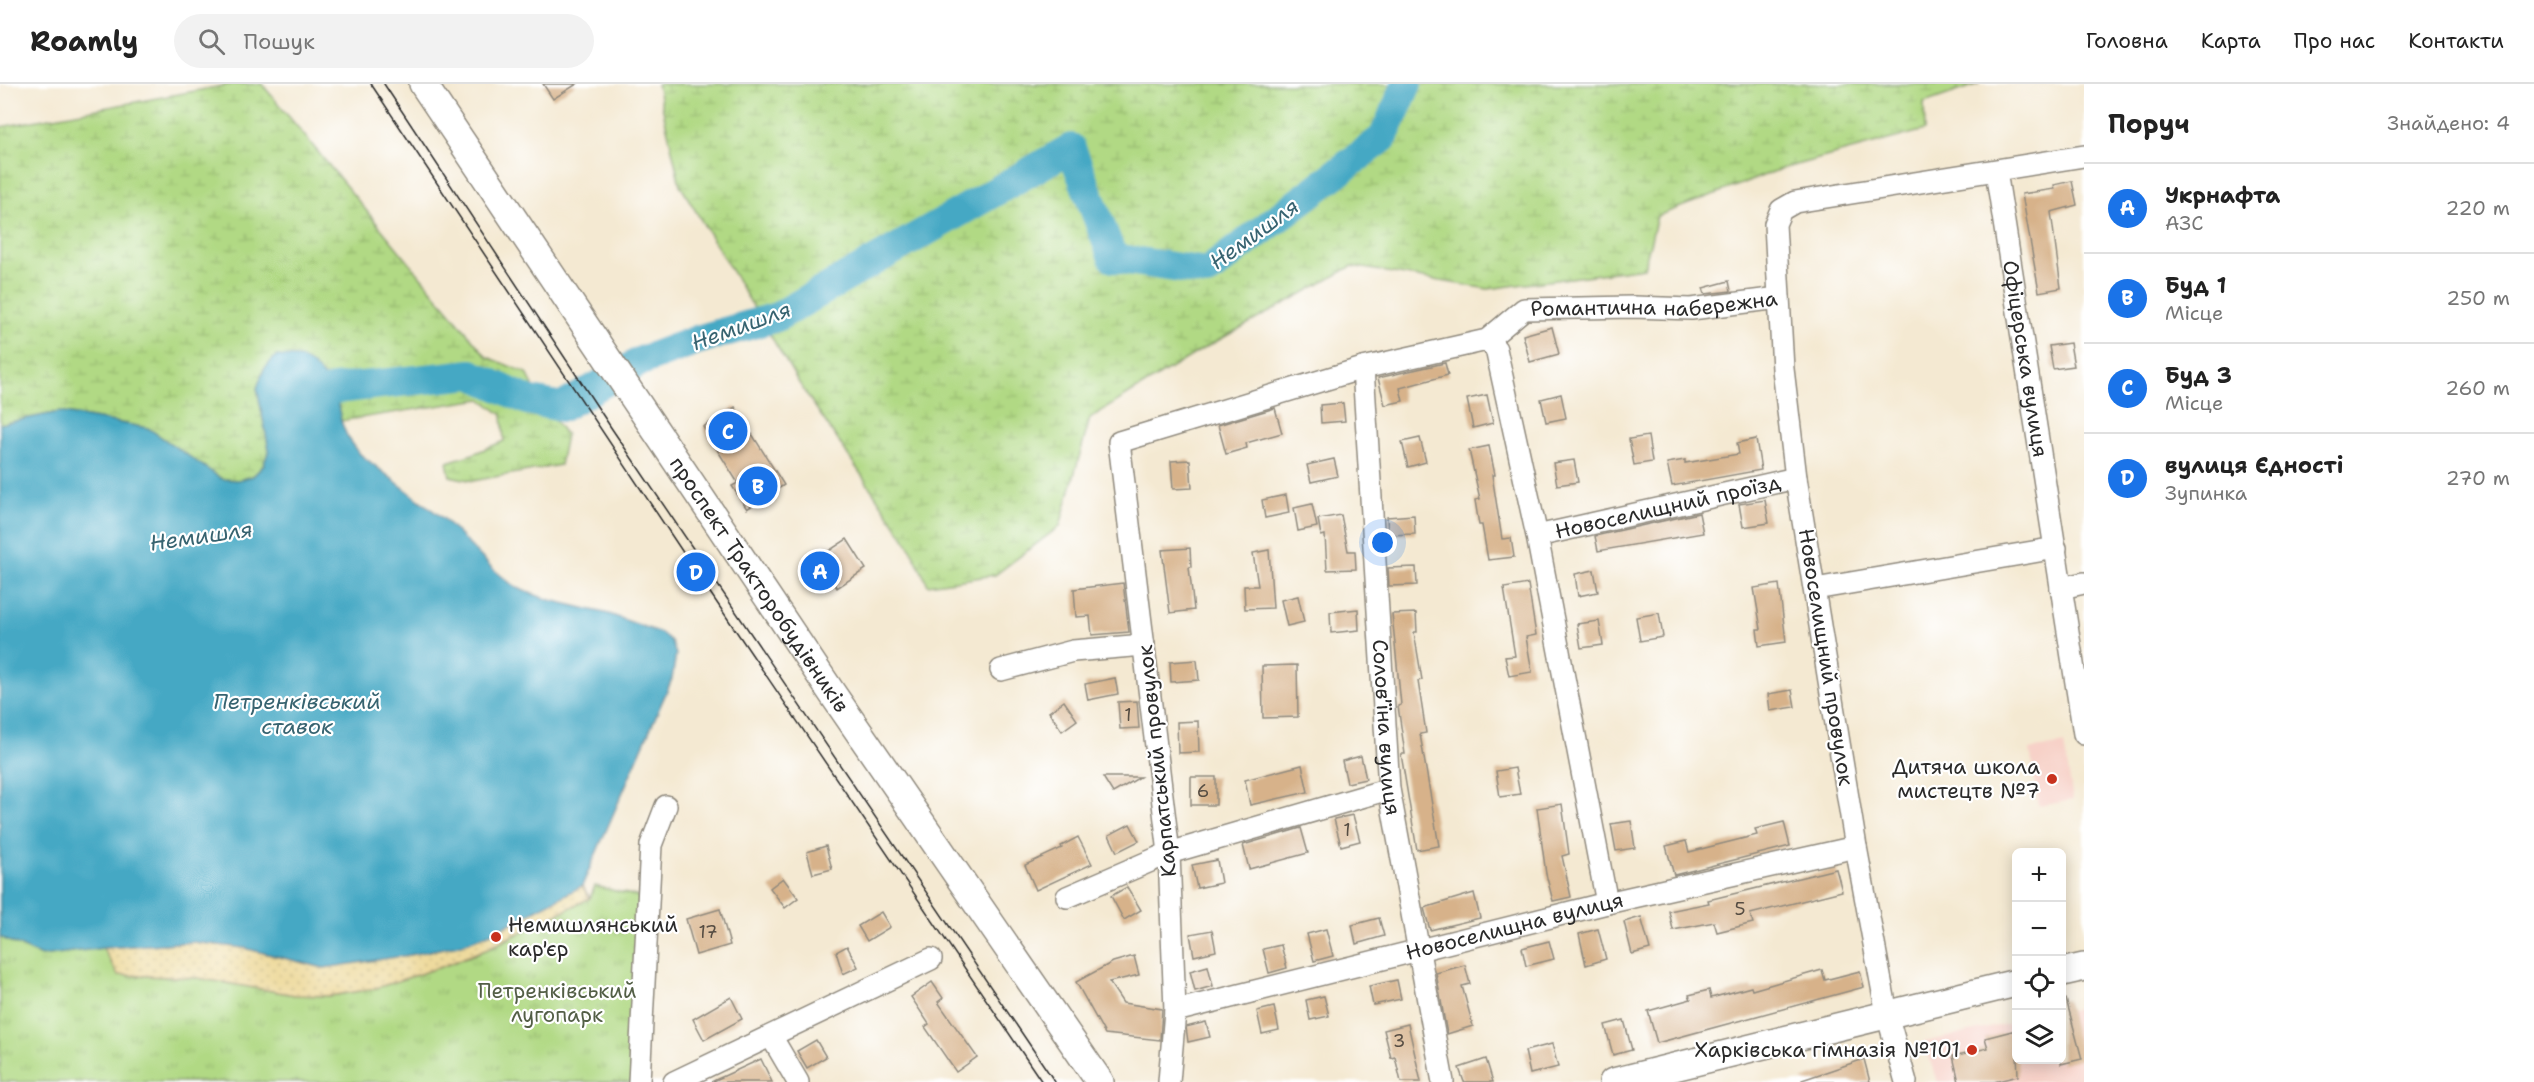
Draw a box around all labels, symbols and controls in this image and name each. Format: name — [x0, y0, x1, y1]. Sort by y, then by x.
search box — [174, 14, 594, 68]
text: Roamly — [30, 22, 138, 60]
icon: search — [195, 25, 228, 58]
text: Пошук — [243, 27, 315, 56]
text: Головна — [2086, 27, 2168, 55]
text: Карта — [2201, 27, 2261, 55]
text: Про нас — [2294, 27, 2375, 55]
text: Контакти — [2408, 27, 2504, 55]
text: Поруч — [2108, 106, 2190, 141]
text: Знайдено: 4 — [2387, 110, 2510, 136]
text: Укрнафта — [2165, 181, 2280, 210]
water label: Немишля — [1204, 192, 1304, 276]
text: A — [2120, 195, 2135, 221]
text: 220 m — [2446, 195, 2510, 221]
text: АЗС — [2165, 210, 2203, 236]
street label: Офіцерська вулиця — [1996, 258, 2055, 459]
text: Буд 1 — [2165, 271, 2226, 300]
street label: Романтична набережна — [1530, 284, 1779, 323]
text: B — [2121, 285, 2134, 311]
text: 250 m — [2446, 285, 2510, 311]
water label: Немишля — [687, 295, 795, 357]
text: Місце — [2165, 300, 2223, 326]
text: Буд 3 — [2165, 361, 2232, 390]
text: C — [2121, 375, 2134, 401]
text: 260 m — [2445, 375, 2510, 401]
text: Місце — [2165, 390, 2223, 416]
pin: C — [708, 408, 748, 454]
street label: проспект Тракторобудівників — [663, 451, 855, 718]
text: вулиця Єдності — [2165, 451, 2343, 480]
pin: B — [738, 464, 777, 508]
text: D — [2120, 465, 2135, 491]
text: 270 m — [2446, 465, 2510, 491]
street label: Новоселищний проїзд — [1552, 468, 1783, 546]
text: Зупинка — [2165, 480, 2247, 506]
water label: Немишля — [148, 514, 254, 558]
street label: Новоселищний провулок — [1792, 526, 1860, 788]
your location — [1368, 528, 1397, 557]
pin: A — [800, 548, 840, 594]
pin: D — [676, 550, 716, 594]
street label: Солов'їна вулиця — [1366, 638, 1408, 818]
street label: Карпатський провулок — [1131, 643, 1183, 879]
water label: Петренківський ставок — [213, 687, 381, 741]
house number: 1 — [1124, 703, 1132, 727]
place label: Дитяча школа мистецтв №7 — [1892, 753, 2040, 805]
marker: Дитяча школа мистецтв №7 — [2045, 772, 2059, 786]
house number: 6 — [1197, 779, 1209, 803]
house number: 1 — [1343, 818, 1351, 842]
map controls — [2012, 848, 2066, 1064]
button: + — [2012, 848, 2066, 902]
street label: Новоселищна вулиця — [1403, 886, 1626, 967]
house number: 5 — [1734, 897, 1746, 921]
button: − — [2012, 902, 2066, 956]
place label: Немишлянський кар'єр — [508, 911, 678, 963]
house number: 17 — [698, 920, 718, 944]
marker: Немишлянський кар'єр — [489, 930, 503, 944]
button: locate — [2012, 956, 2066, 1010]
park label: Петренківський лугопарк — [478, 977, 637, 1029]
button: layers — [2012, 1010, 2066, 1064]
house number: 3 — [1393, 1029, 1405, 1053]
place label: Харківська гімназія №101 — [1695, 1036, 1960, 1064]
marker: Харківська гімназія №101 — [1965, 1043, 1979, 1057]

